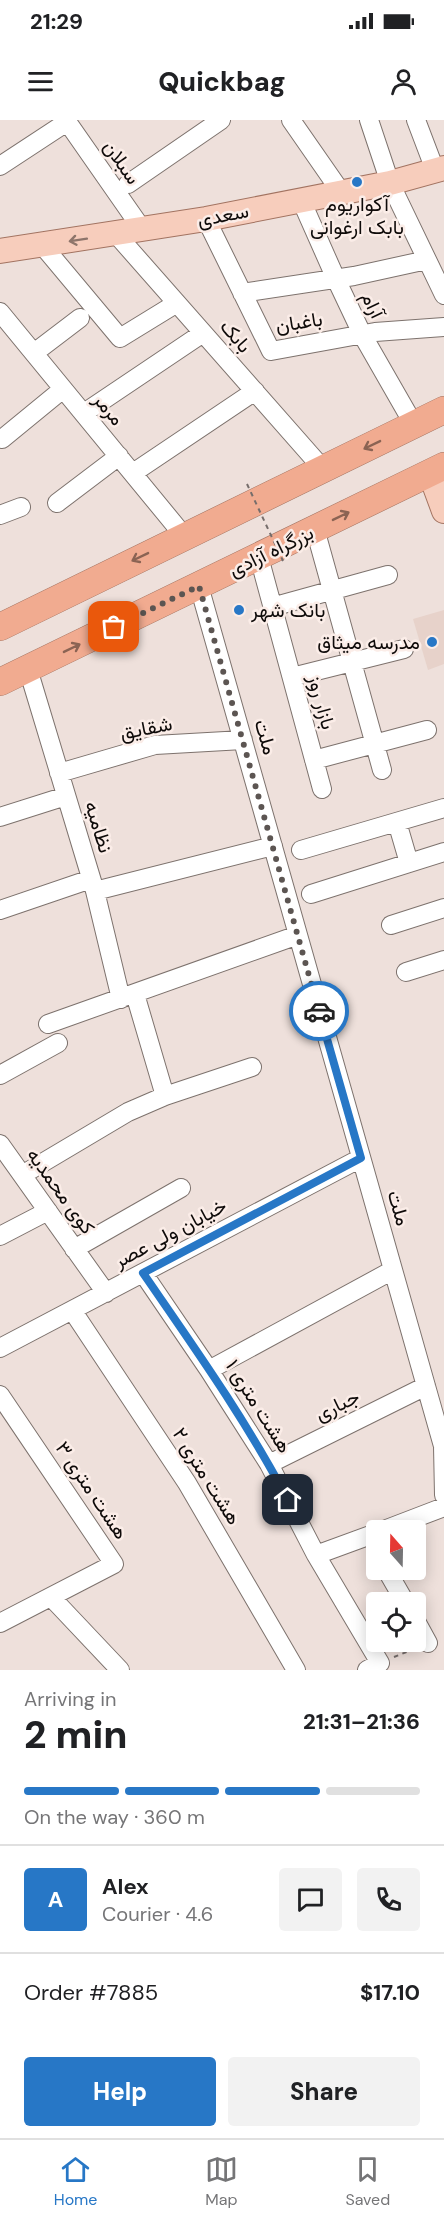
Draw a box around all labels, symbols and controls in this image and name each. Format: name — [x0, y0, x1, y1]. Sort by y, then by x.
text: 21:29 — [30, 7, 83, 36]
text: Quickbag — [158, 64, 286, 99]
icon: menu — [24, 65, 57, 98]
icon: person — [387, 65, 420, 98]
street label: سبلان — [98, 135, 146, 189]
marker: آکواریوم بابک ارغوانی — [350, 175, 364, 189]
place label: آکواریوم بابک ارغوانی — [310, 191, 404, 240]
street label: سعدی — [195, 197, 251, 233]
one-way arrow — [69, 235, 88, 246]
street label: آرام — [355, 287, 391, 324]
street label: باغبان — [274, 305, 324, 339]
street label: بابک — [214, 314, 258, 358]
street label: مرمر — [87, 386, 130, 431]
one-way arrow — [364, 439, 382, 451]
one-way arrow — [332, 510, 350, 522]
street label: بزرگراه آزادی — [224, 519, 318, 583]
one-way arrow — [132, 552, 150, 564]
place label: بانک شهر — [250, 597, 325, 623]
pin — [88, 601, 139, 652]
marker: بانک شهر — [232, 603, 246, 617]
icon: bag — [97, 610, 130, 643]
place label: مدرسه میثاق — [317, 629, 420, 655]
marker: مدرسه میثاق — [425, 635, 439, 649]
one-way arrow — [62, 641, 80, 653]
street label: بازار روز — [302, 671, 342, 732]
street label: شقایق — [118, 710, 174, 746]
street label: ملت — [249, 716, 283, 758]
street label: نظامیه — [79, 798, 119, 856]
courier — [289, 981, 349, 1041]
icon: car — [303, 995, 336, 1028]
street label: کوی محمدیه — [21, 1143, 101, 1239]
street label: ملت — [382, 1187, 416, 1229]
street label: خیابان ولی عصر — [108, 1192, 231, 1274]
street label: هشت متری ۱ — [220, 1354, 298, 1458]
street label: جباری — [310, 1383, 364, 1427]
street label: هشت متری ۲ — [167, 1422, 247, 1530]
street label: هشت متری ۳ — [50, 1436, 134, 1544]
pin — [262, 1474, 313, 1525]
icon: home — [271, 1483, 304, 1516]
north arrow — [366, 1520, 426, 1580]
map controls — [366, 1520, 426, 1652]
button: locate — [366, 1592, 426, 1652]
text: Arriving in — [24, 1686, 116, 1712]
text: 21:31–21:36 — [303, 1707, 420, 1736]
text: 2 min — [24, 1709, 128, 1760]
text: On the way · 360 m — [24, 1804, 205, 1830]
button: chat — [279, 1868, 342, 1931]
button: phone — [357, 1868, 420, 1931]
text: Alex — [102, 1872, 149, 1901]
text: A — [48, 1885, 63, 1914]
text: Courier · 4.6 — [102, 1901, 213, 1927]
text: Order #7885 — [24, 1978, 158, 2007]
text: $17.10 — [360, 1978, 420, 2007]
button: Help — [24, 2057, 216, 2126]
button: Share — [228, 2057, 420, 2126]
tab: Home — [54, 2153, 97, 2210]
tab: Map — [205, 2153, 238, 2210]
tab: Saved — [345, 2153, 390, 2210]

